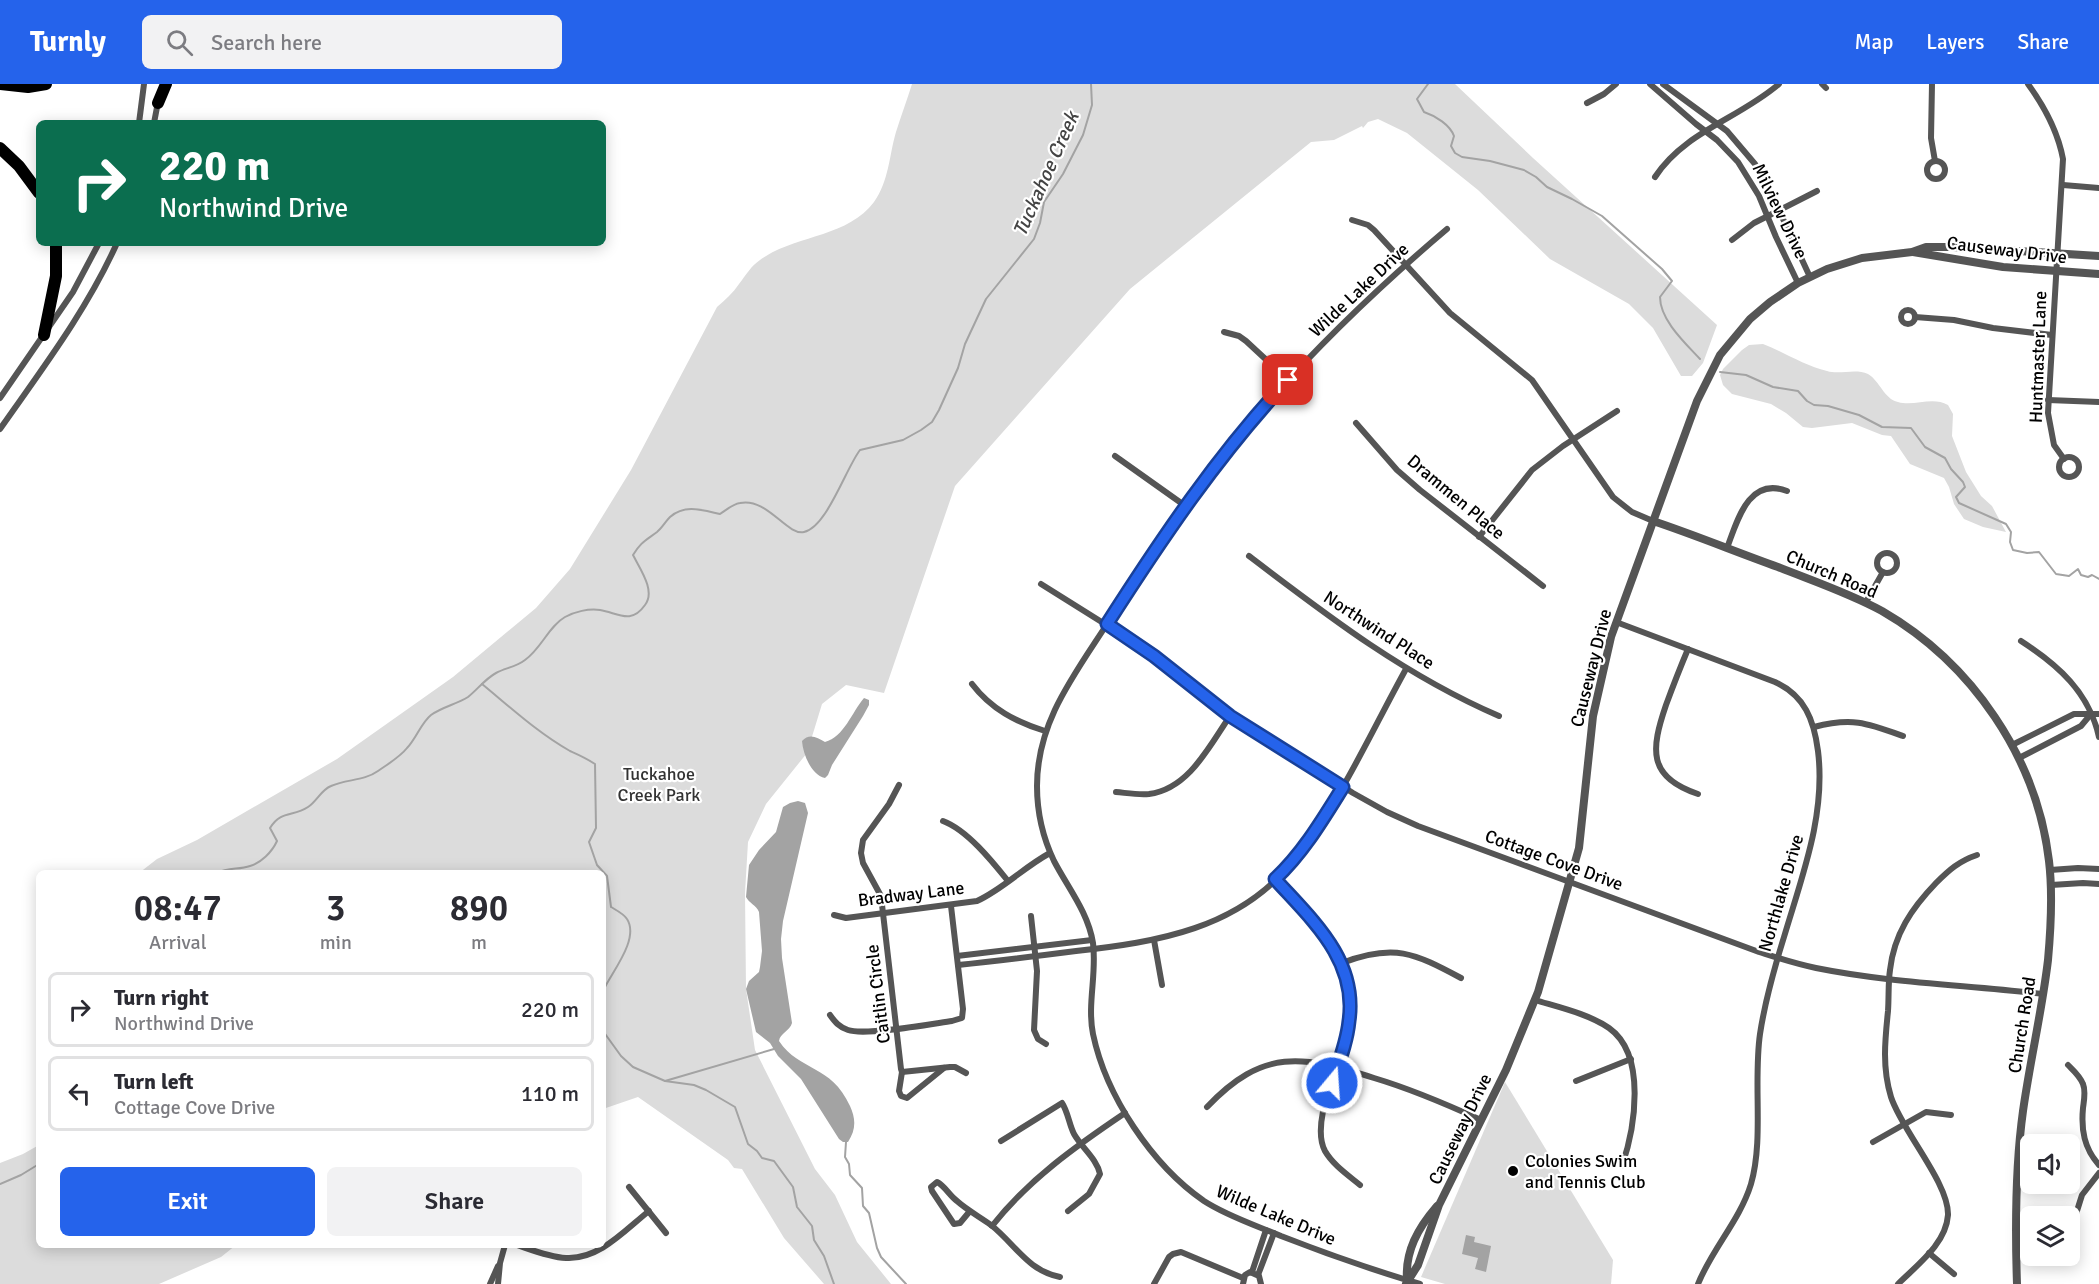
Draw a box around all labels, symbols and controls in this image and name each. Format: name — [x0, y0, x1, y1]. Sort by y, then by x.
search box — [142, 15, 562, 69]
text: Turnly — [30, 25, 106, 59]
icon: search — [163, 26, 196, 59]
text: Search here — [211, 29, 322, 56]
text: Map — [1855, 29, 1893, 55]
text: Layers — [1926, 29, 1984, 55]
text: Share — [2017, 29, 2069, 55]
water label: Tuckahoe Creek — [1007, 106, 1085, 240]
text: 220 m — [159, 141, 270, 192]
icon: right — [60, 144, 138, 222]
street label: Milview Drive — [1747, 160, 1813, 262]
text: Northwind Drive — [159, 192, 348, 225]
street label: Causeway Drive — [1946, 232, 2068, 268]
street label: Wilde Lake Drive — [1305, 238, 1413, 342]
street label: Huntmaster Lane — [2025, 290, 2051, 424]
pin — [1262, 354, 1313, 405]
icon: arrive — [1271, 363, 1304, 396]
street label: Drammen Place — [1403, 450, 1509, 544]
street label: Church Road — [1783, 545, 1881, 603]
street label: Northwind Place — [1319, 586, 1439, 674]
street label: Causeway Drive — [1566, 607, 1616, 729]
park label: Tuckahoe Creek Park — [618, 763, 700, 806]
street label: Cottage Cove Drive — [1482, 825, 1626, 895]
street label: Northlake Drive — [1754, 832, 1808, 954]
street label: Bradway Lane — [857, 877, 965, 911]
text: 08:47 — [134, 886, 222, 931]
text: 3 — [326, 886, 346, 931]
text: 890 — [450, 886, 508, 931]
text: Arrival — [149, 930, 207, 955]
text: min — [320, 930, 352, 955]
text: m — [471, 930, 487, 955]
street label: Caitlin Circle — [861, 943, 895, 1045]
street label: Church Road — [2004, 975, 2040, 1075]
text: Turn right — [114, 984, 209, 1011]
icon: right — [63, 993, 96, 1026]
text: 220 m — [521, 996, 579, 1023]
text: Northwind Drive — [114, 1011, 254, 1036]
position arrow — [1300, 1051, 1364, 1115]
text: Turn left — [114, 1068, 194, 1095]
street label: Causeway Drive — [1424, 1070, 1496, 1188]
icon: left — [63, 1077, 96, 1110]
text: 110 m — [521, 1080, 579, 1107]
text: Cottage Cove Drive — [114, 1095, 275, 1120]
map controls — [2020, 1134, 2080, 1266]
button: sound — [2020, 1134, 2080, 1194]
place label: Colonies Swim and Tennis Club — [1525, 1150, 1645, 1193]
marker: Colonies Swim and Tennis Club — [1506, 1164, 1520, 1178]
button: Exit — [60, 1167, 315, 1236]
button: Share — [327, 1167, 582, 1236]
street label: Wilde Lake Drive — [1213, 1180, 1339, 1250]
button: layers — [2020, 1206, 2080, 1266]

